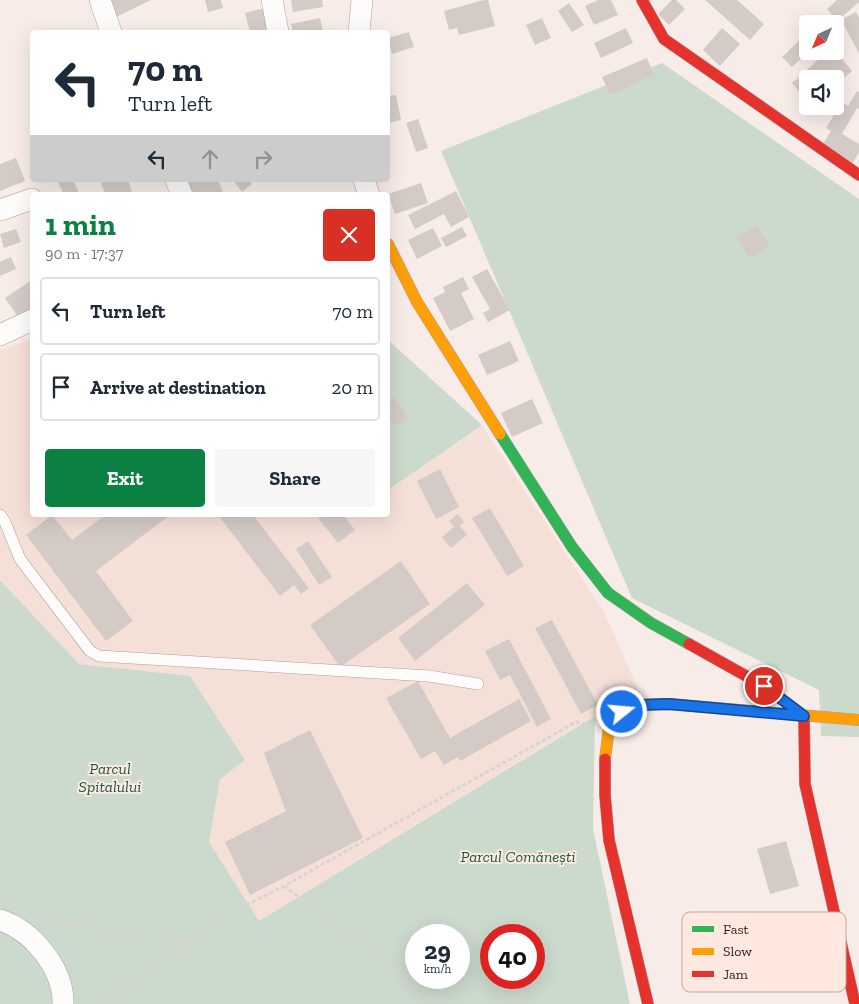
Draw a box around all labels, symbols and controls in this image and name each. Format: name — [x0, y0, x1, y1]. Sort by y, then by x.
north arrow — [799, 15, 844, 60]
map controls — [799, 15, 844, 115]
text: 70 m — [128, 48, 203, 90]
icon: left — [45, 50, 110, 115]
button: sound — [799, 70, 844, 115]
text: Turn left — [128, 90, 212, 117]
icon: left — [143, 145, 171, 173]
icon: ahead — [196, 145, 224, 173]
icon: right — [249, 145, 277, 173]
text: 1 min — [45, 207, 116, 243]
button: close — [323, 209, 375, 261]
text: 90 m · 17:37 — [45, 244, 123, 263]
icon: left — [47, 297, 75, 325]
text: Turn left — [90, 300, 165, 323]
text: 70 m — [332, 300, 373, 323]
icon: arrive — [47, 373, 75, 401]
text: Arrive at destination — [90, 376, 266, 399]
text: 20 m — [332, 376, 373, 399]
button: Exit — [45, 449, 205, 507]
button: Share — [215, 449, 375, 507]
pin — [743, 665, 785, 707]
icon: arrive — [750, 672, 778, 700]
position arrow — [595, 685, 647, 737]
park label: Parcul Spitalului — [79, 759, 141, 796]
park label: Parcul Comănești — [460, 847, 576, 866]
legend — [682, 912, 846, 992]
text: Fast — [723, 921, 750, 938]
speed limit sign: 40 — [480, 924, 545, 989]
text: 29 — [424, 935, 451, 965]
text: Slow — [723, 943, 752, 960]
text: km/h — [424, 962, 451, 976]
text: Jam — [723, 966, 748, 983]

